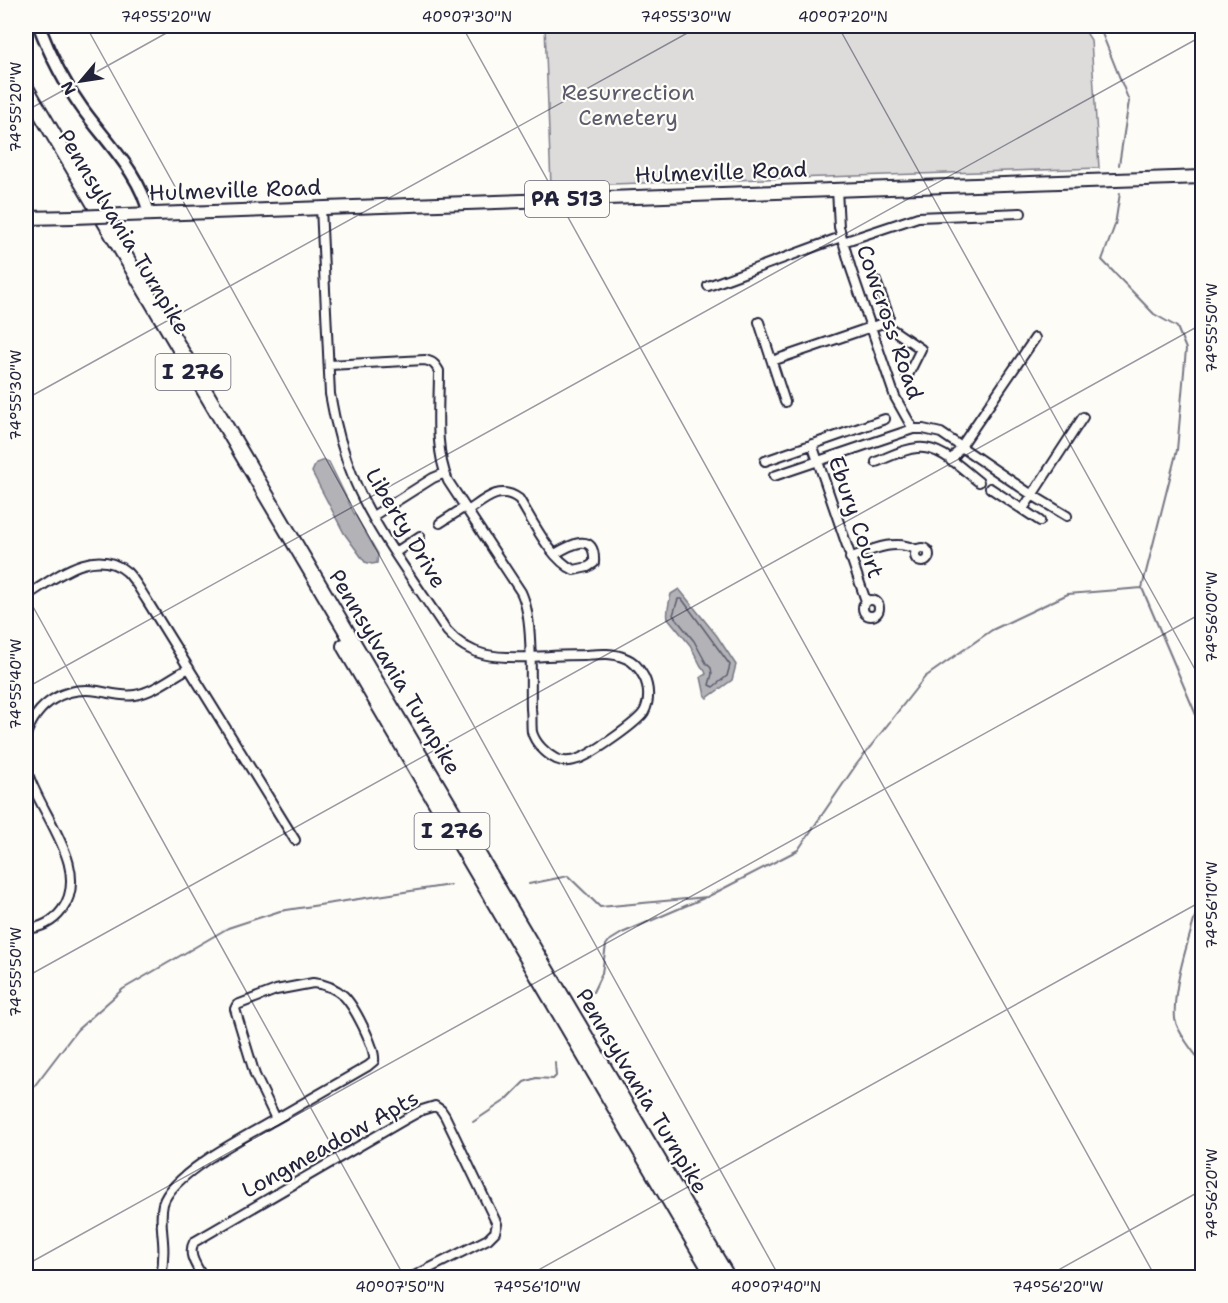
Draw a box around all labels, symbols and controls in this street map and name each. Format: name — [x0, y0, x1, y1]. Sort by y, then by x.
text: 74°55'20"W — [121, 7, 211, 27]
text: 40°07'30"N — [422, 7, 512, 27]
text: 74°55'30"W — [641, 7, 731, 27]
text: 40°07'20"N — [798, 7, 888, 27]
north arrow — [51, 51, 111, 111]
text: 74°55'20"W — [6, 62, 26, 152]
text: N — [56, 77, 81, 99]
park label: Resurrection Cemetery — [561, 78, 695, 132]
street label: Pennsylvania Turnpike — [51, 124, 197, 340]
street label: Hulmeville Road — [634, 154, 808, 190]
street label: Hulmeville Road — [148, 172, 322, 208]
road number: PA 513 — [525, 181, 609, 217]
street label: Cowcross Road — [850, 241, 930, 403]
text: 74°55'50"W — [1202, 283, 1222, 373]
text: 74°55'30"W — [6, 350, 26, 440]
road number: I 276 — [156, 354, 230, 390]
street label: Ebury Court — [822, 452, 890, 582]
street label: Liberty Drive — [359, 462, 453, 594]
street label: Pennsylvania Turnpike — [322, 564, 468, 780]
text: 74°56'00"W — [1202, 571, 1222, 663]
text: 74°55'40"W — [6, 639, 26, 729]
road number: I 276 — [414, 813, 490, 849]
text: 74°56'10"W — [1202, 861, 1222, 949]
text: 74°55'50"W — [6, 927, 26, 1017]
street label: Pennsylvania Turnpike — [569, 983, 715, 1199]
street label: Longmeadow Apts — [236, 1083, 424, 1205]
text: 74°56'20"W — [1202, 1148, 1222, 1240]
text: 40°07'50"N — [355, 1277, 445, 1297]
text: 74°56'10"W — [493, 1277, 581, 1297]
text: 40°07'40"N — [731, 1277, 821, 1297]
text: 74°56'20"W — [1012, 1277, 1104, 1297]

